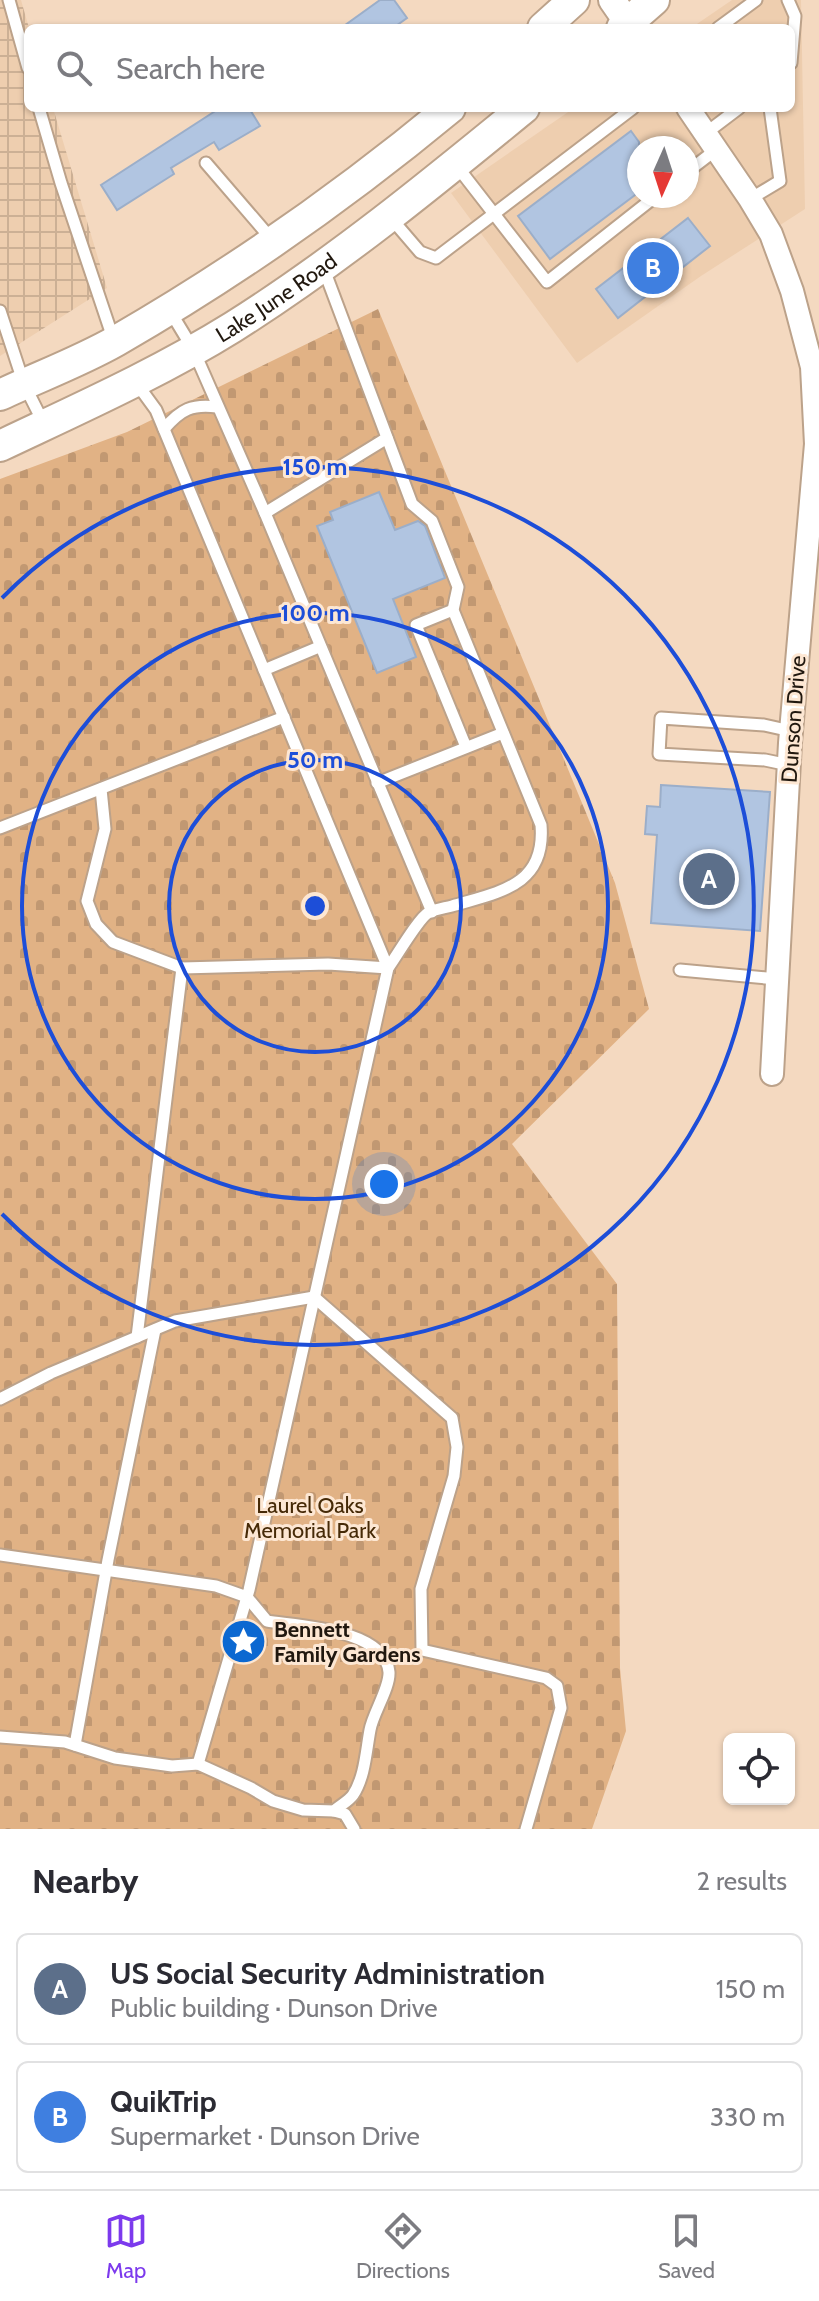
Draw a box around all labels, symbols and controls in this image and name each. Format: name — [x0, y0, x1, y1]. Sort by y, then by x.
search box — [24, 24, 795, 112]
icon: search — [52, 46, 96, 90]
text: Search here — [116, 50, 265, 87]
north arrow — [627, 136, 699, 208]
pin: B — [627, 238, 679, 298]
street label: Lake June Road — [211, 247, 342, 348]
text: 150 m — [283, 452, 347, 481]
text: 100 m — [280, 598, 350, 627]
street label: Dunson Drive — [776, 654, 811, 784]
text: 50 m — [287, 745, 343, 774]
pin: A — [683, 849, 735, 909]
centre of rings — [301, 892, 329, 920]
your location — [364, 1164, 404, 1204]
park label: Laurel Oaks Memorial Park — [244, 1492, 376, 1544]
place label: Bennett Family Gardens — [274, 1616, 420, 1668]
place icon: Bennett Family Gardens — [219, 1618, 267, 1666]
map controls — [723, 1733, 795, 1805]
button: locate — [723, 1733, 795, 1805]
text: Nearby — [32, 1860, 139, 1902]
text: 2 results — [696, 1865, 787, 1897]
text: US Social Security Administration — [110, 1955, 545, 1992]
text: A — [52, 1973, 68, 2005]
text: 150 m — [716, 1973, 785, 2005]
text: Public building · Dunson Drive — [110, 1992, 438, 2024]
text: QuikTrip — [110, 2083, 217, 2120]
text: B — [52, 2101, 68, 2133]
text: 330 m — [710, 2101, 785, 2133]
text: Supermarket · Dunson Drive — [110, 2120, 420, 2152]
tab: Map — [104, 2209, 148, 2284]
tab: Directions — [356, 2209, 450, 2284]
tab: Saved — [658, 2209, 715, 2284]

